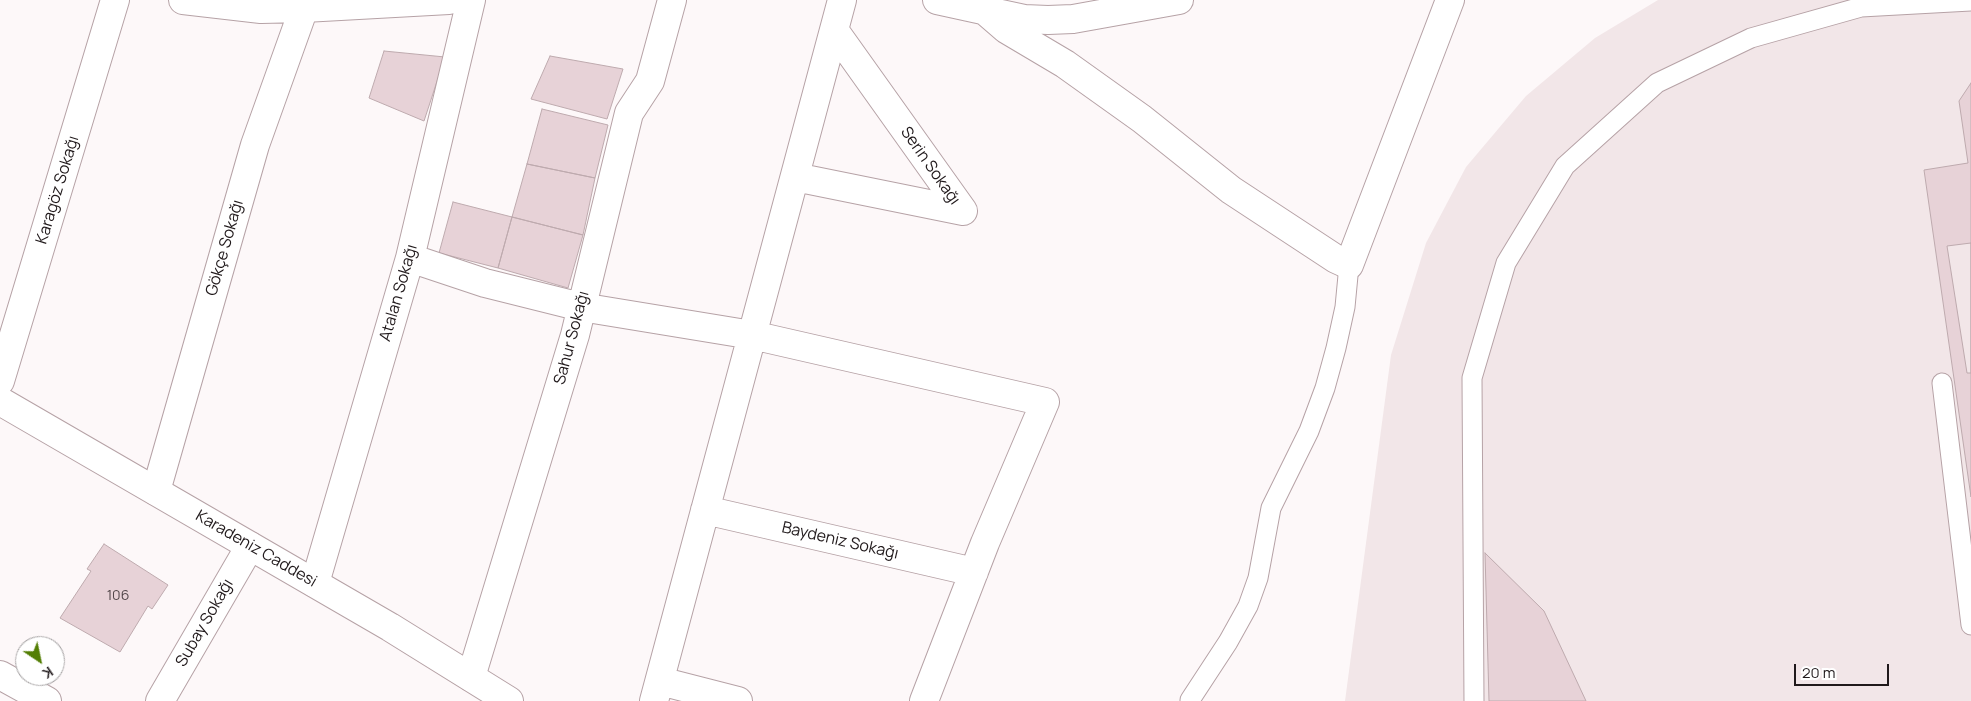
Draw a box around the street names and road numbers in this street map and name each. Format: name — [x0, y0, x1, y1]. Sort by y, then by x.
street label: Serin Sokağı — [896, 123, 964, 209]
street label: Karagöz Sokağı — [32, 133, 84, 247]
street label: Gökçe Sokağı — [202, 198, 248, 298]
street label: Atalan Sokağı — [376, 242, 422, 344]
street label: Sahur Sokağı — [550, 289, 594, 387]
street label: Karadeniz Caddesi — [192, 506, 320, 592]
street label: Baydeniz Sokağı — [780, 518, 900, 564]
street label: Subay Sokağı — [172, 576, 238, 670]

